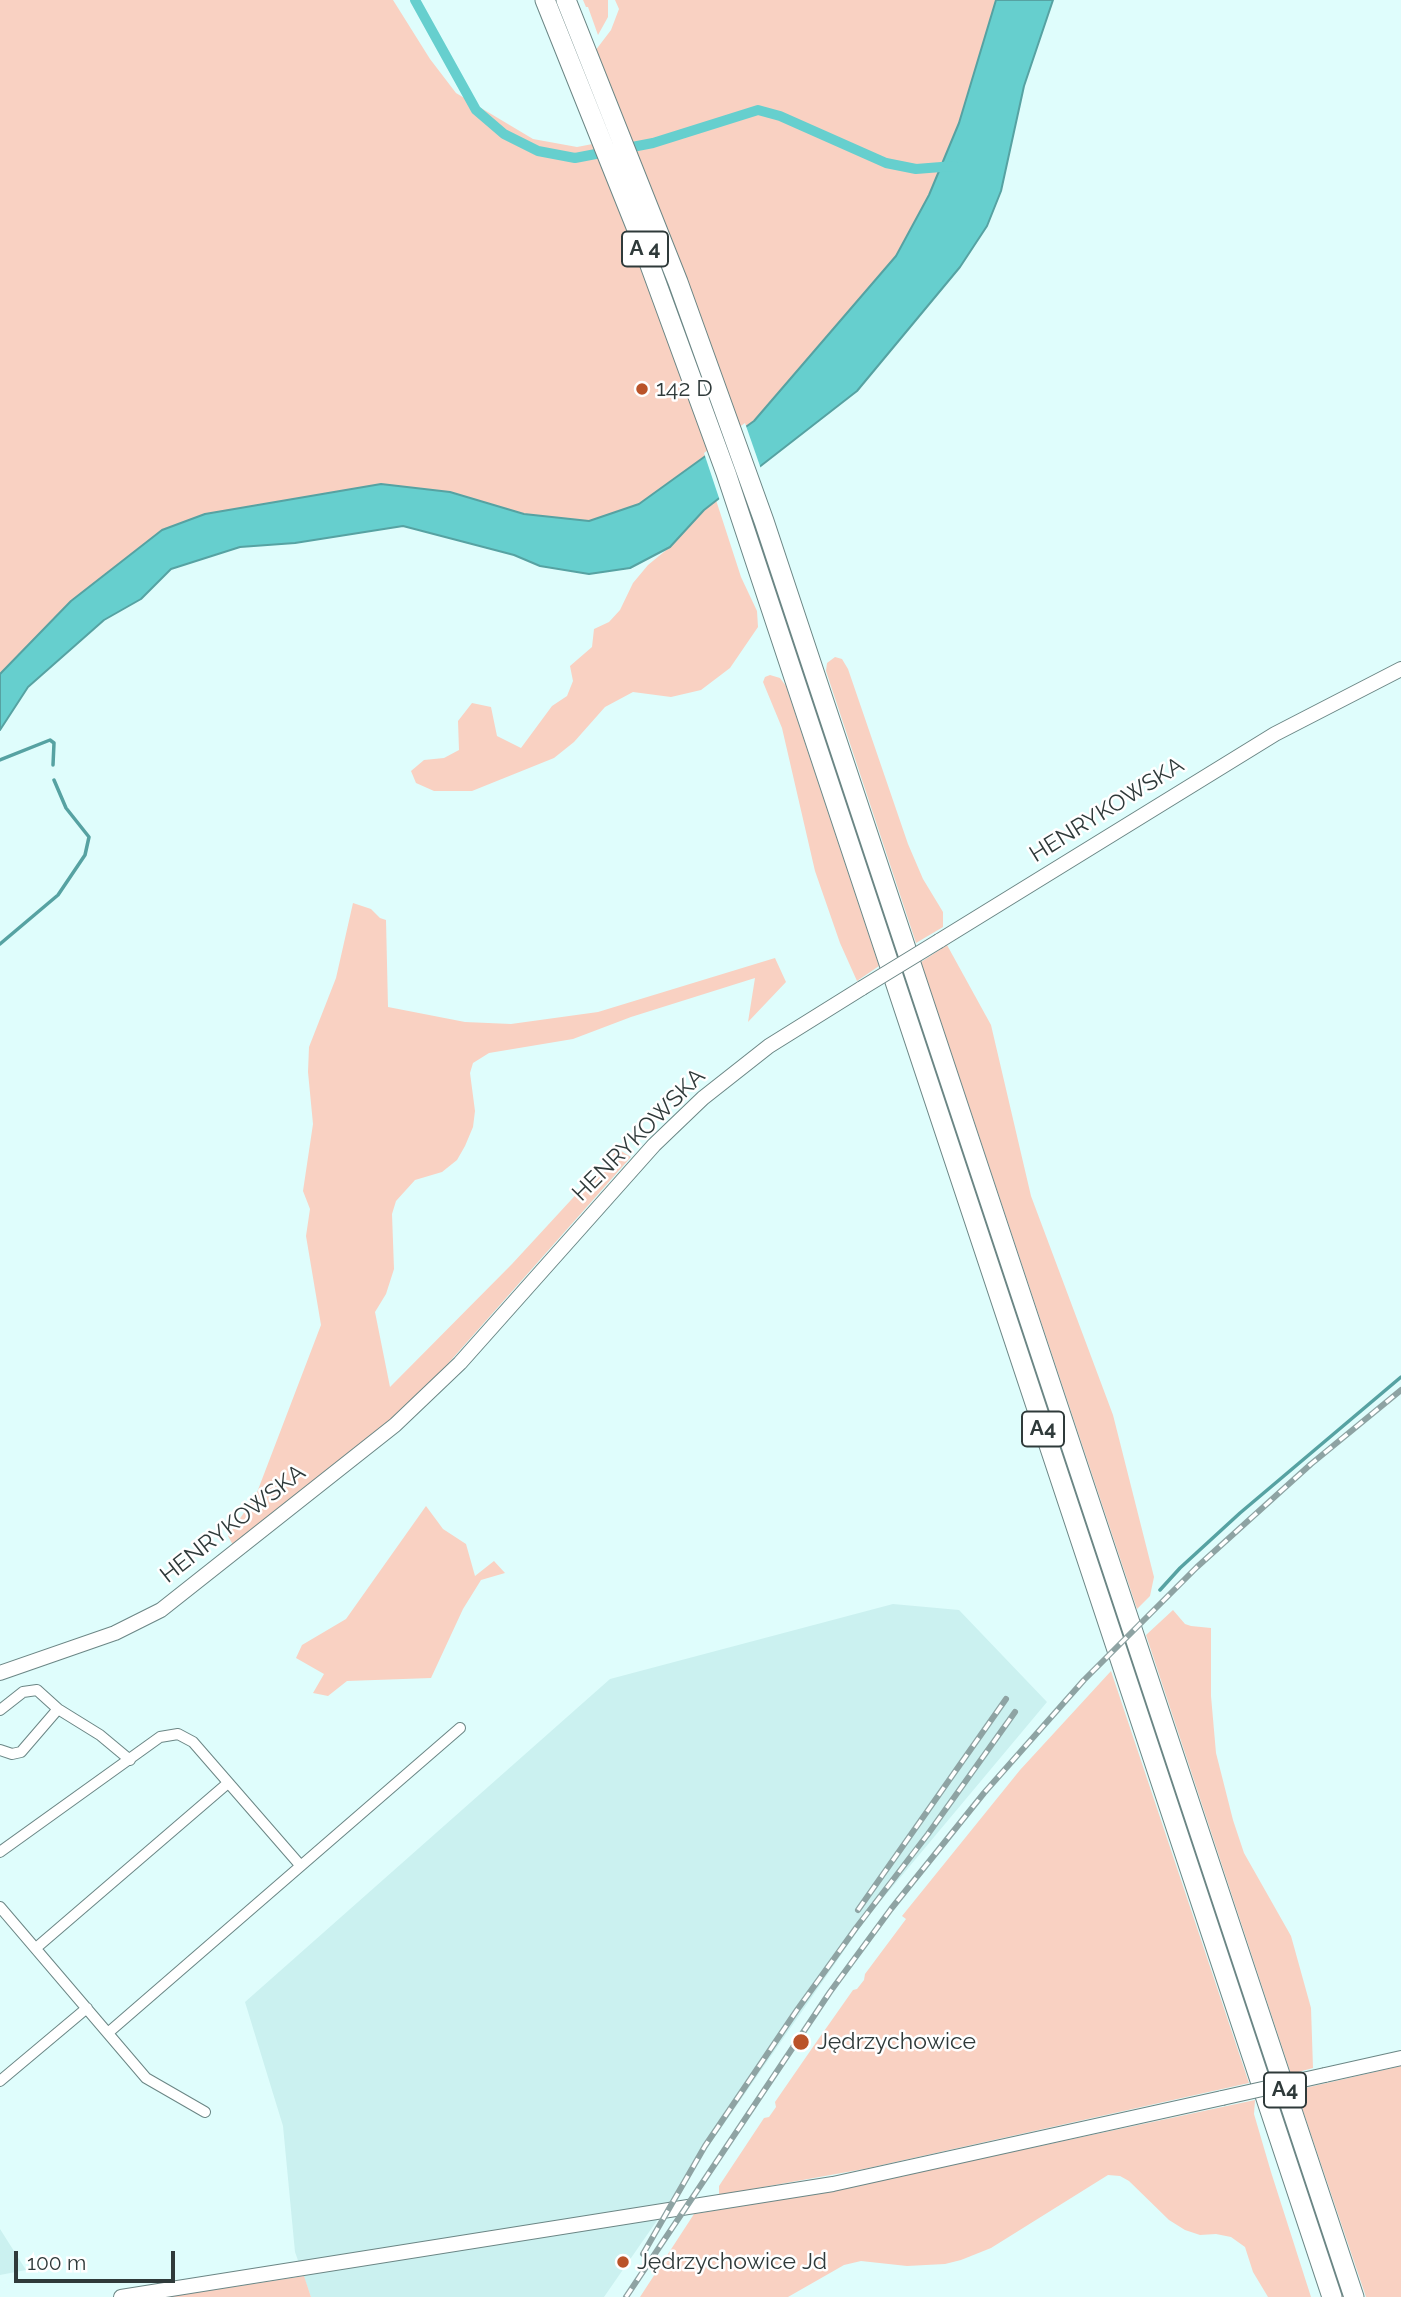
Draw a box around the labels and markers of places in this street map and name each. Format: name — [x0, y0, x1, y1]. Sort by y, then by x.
place label: 142 D — [656, 375, 713, 403]
marker: 142 D — [634, 381, 650, 397]
place label: Jędrzychowice — [817, 2028, 976, 2056]
marker: Jędrzychowice — [791, 2032, 811, 2052]
place label: Jędrzychowice Jd — [637, 2248, 827, 2276]
marker: Jędrzychowice Jd — [615, 2254, 631, 2270]

